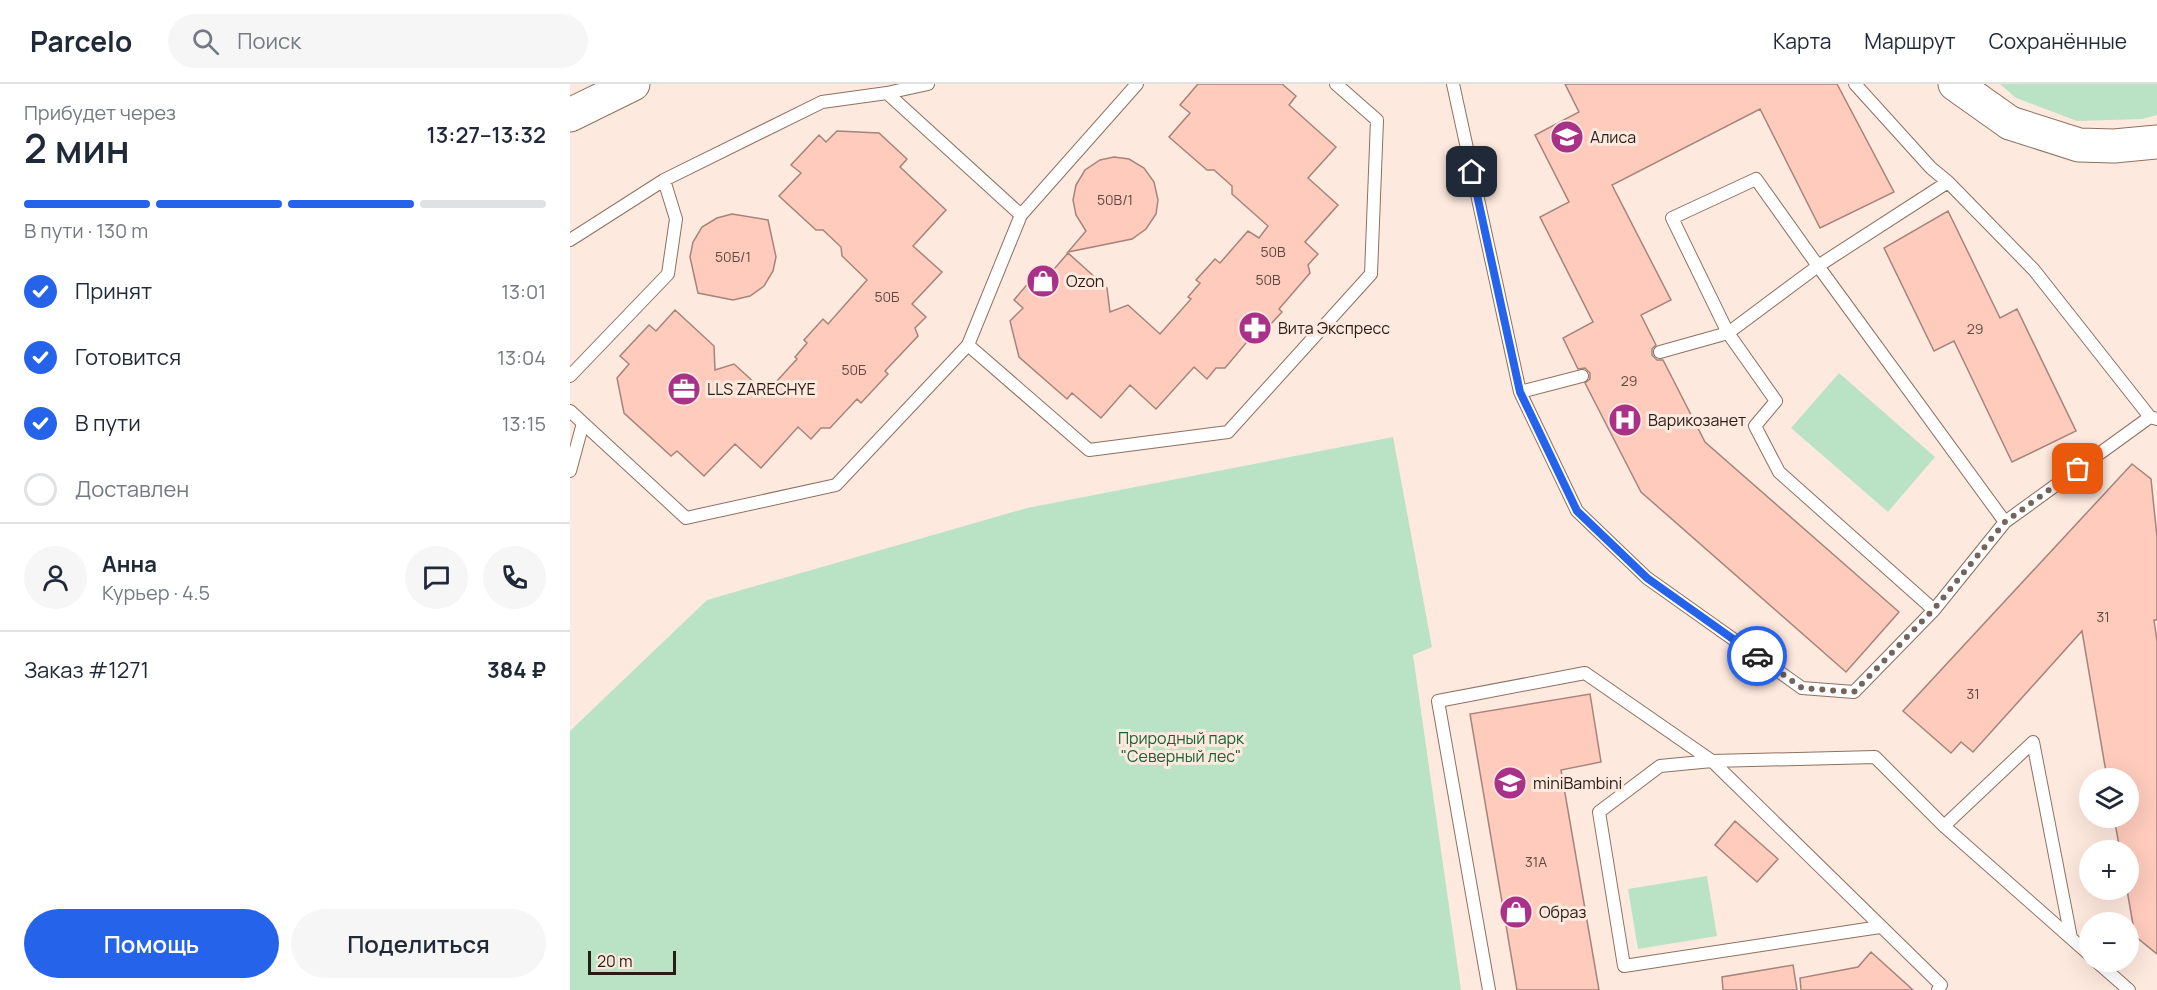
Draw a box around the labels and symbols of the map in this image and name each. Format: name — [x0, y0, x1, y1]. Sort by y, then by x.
school or university icon: Алиса — [1549, 119, 1585, 155]
place label: Алиса — [1590, 126, 1636, 148]
pin — [1446, 146, 1497, 197]
house number: 50В/1 — [1097, 190, 1133, 209]
house number: 50В — [1260, 242, 1286, 261]
house number: 50Б/1 — [715, 247, 751, 266]
shop icon: Ozon — [1025, 263, 1061, 299]
place label: Ozon — [1066, 270, 1104, 292]
house number: 50В — [1255, 270, 1281, 289]
house number: 50Б — [874, 287, 900, 306]
pharmacy icon: Вита Экспресс — [1237, 310, 1273, 346]
place label: Вита Экспресс — [1278, 317, 1390, 339]
house number: 29 — [1967, 319, 1983, 338]
house number: 50Б — [841, 360, 867, 379]
office icon: LLS ZARECHYE — [666, 371, 702, 407]
house number: 29 — [1621, 371, 1637, 390]
place label: LLS ZARECHYE — [707, 378, 816, 400]
hospital icon: Варикозанет — [1607, 402, 1643, 438]
place label: Варикозанет — [1648, 409, 1746, 431]
pin — [2052, 443, 2103, 494]
house number: 31 — [2096, 607, 2110, 626]
courier — [1727, 626, 1787, 686]
house number: 31 — [1966, 684, 1980, 703]
park label: Природный парк "Северный лес" — [1118, 727, 1245, 767]
school or university icon: miniBambini — [1492, 765, 1528, 801]
place label: miniBambini — [1533, 772, 1622, 794]
house number: 31А — [1525, 852, 1547, 871]
shop icon: Образ — [1498, 894, 1534, 930]
place label: Образ — [1539, 901, 1586, 923]
scale bar — [588, 948, 676, 976]

